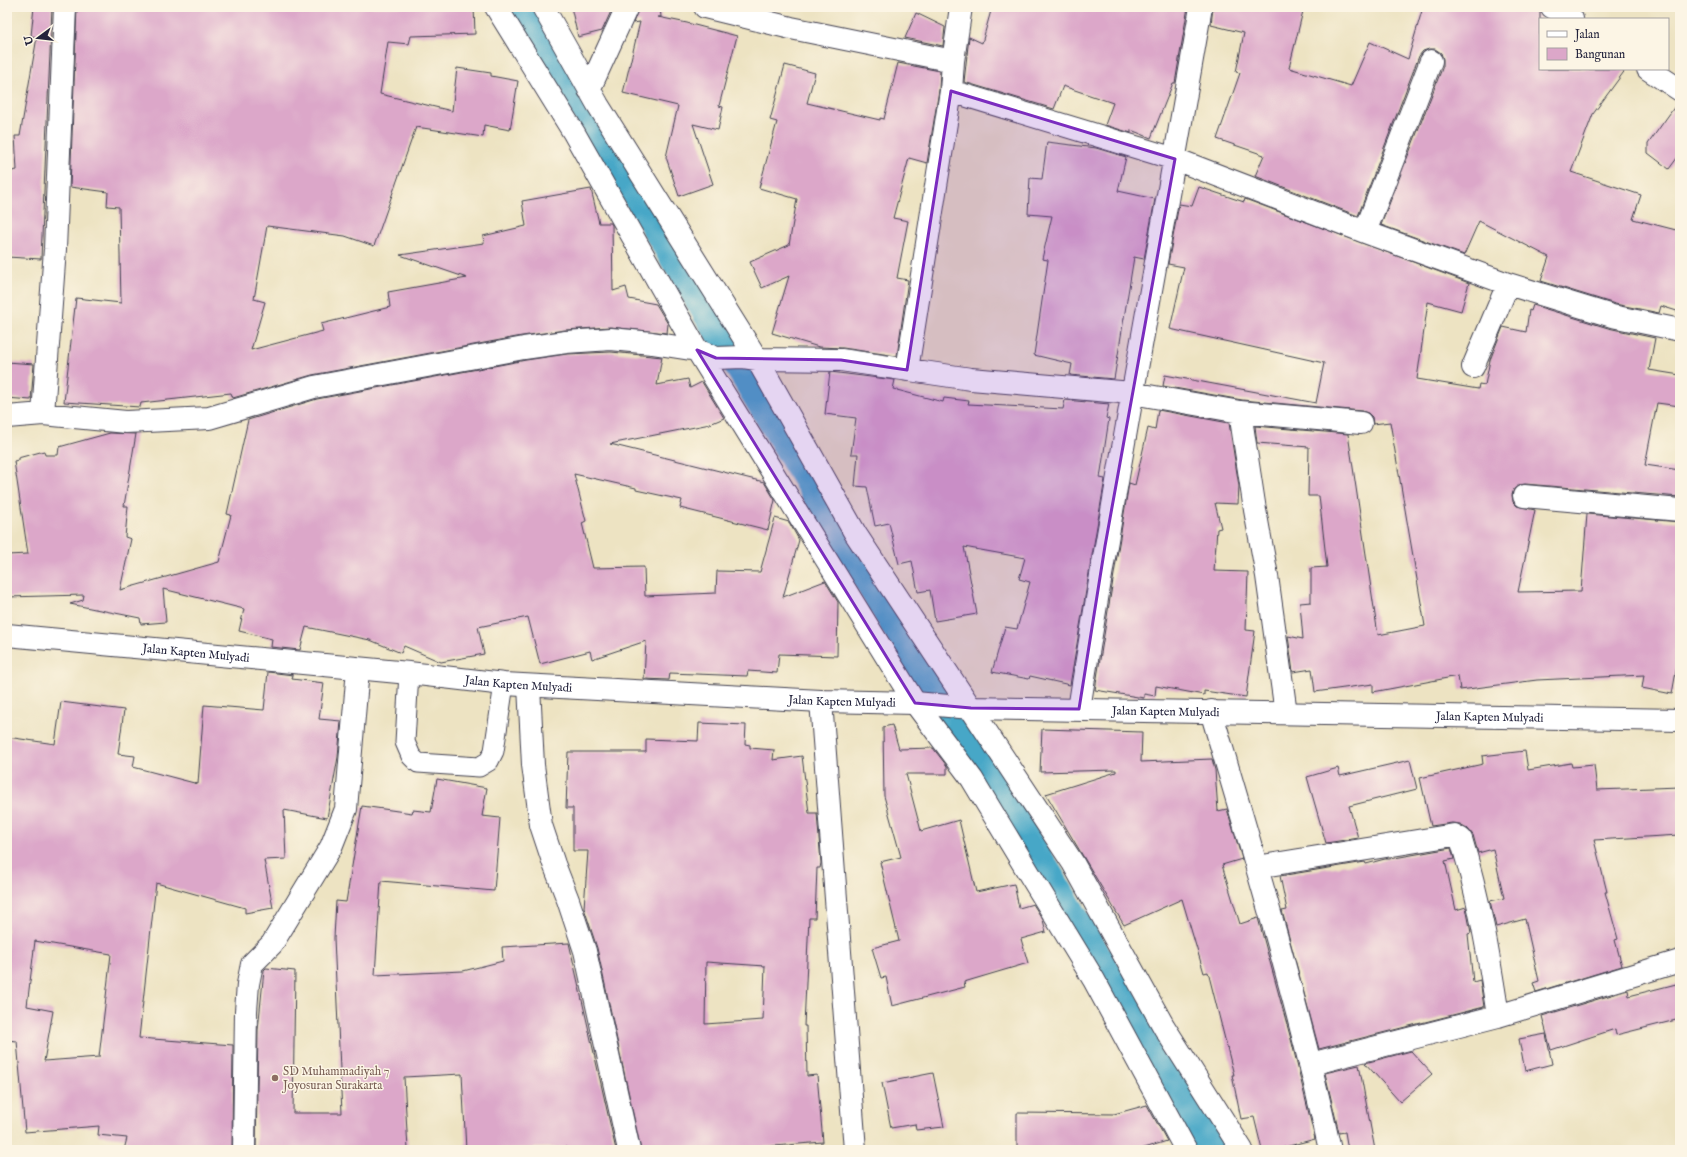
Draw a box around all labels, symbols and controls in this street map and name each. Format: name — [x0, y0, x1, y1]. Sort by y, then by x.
north arrow — [18, 18, 58, 58]
legend — [1539, 18, 1669, 70]
text: Jalan — [1573, 27, 1600, 43]
text: U — [21, 33, 38, 48]
text: Bangunan — [1575, 47, 1626, 62]
street label: Jalan Kapten Mulyadi — [140, 641, 250, 666]
street label: Jalan Kapten Mulyadi — [462, 672, 573, 696]
street label: Jalan Kapten Mulyadi — [786, 692, 896, 711]
street label: Jalan Kapten Mulyadi — [1110, 703, 1220, 720]
street label: Jalan Kapten Mulyadi — [1434, 709, 1544, 726]
place label: SD Muhammadiyah 7 Joyosuran Surakarta — [281, 1064, 389, 1094]
marker: SD Muhammadiyah 7 Joyosuran Surakarta — [270, 1073, 280, 1083]

